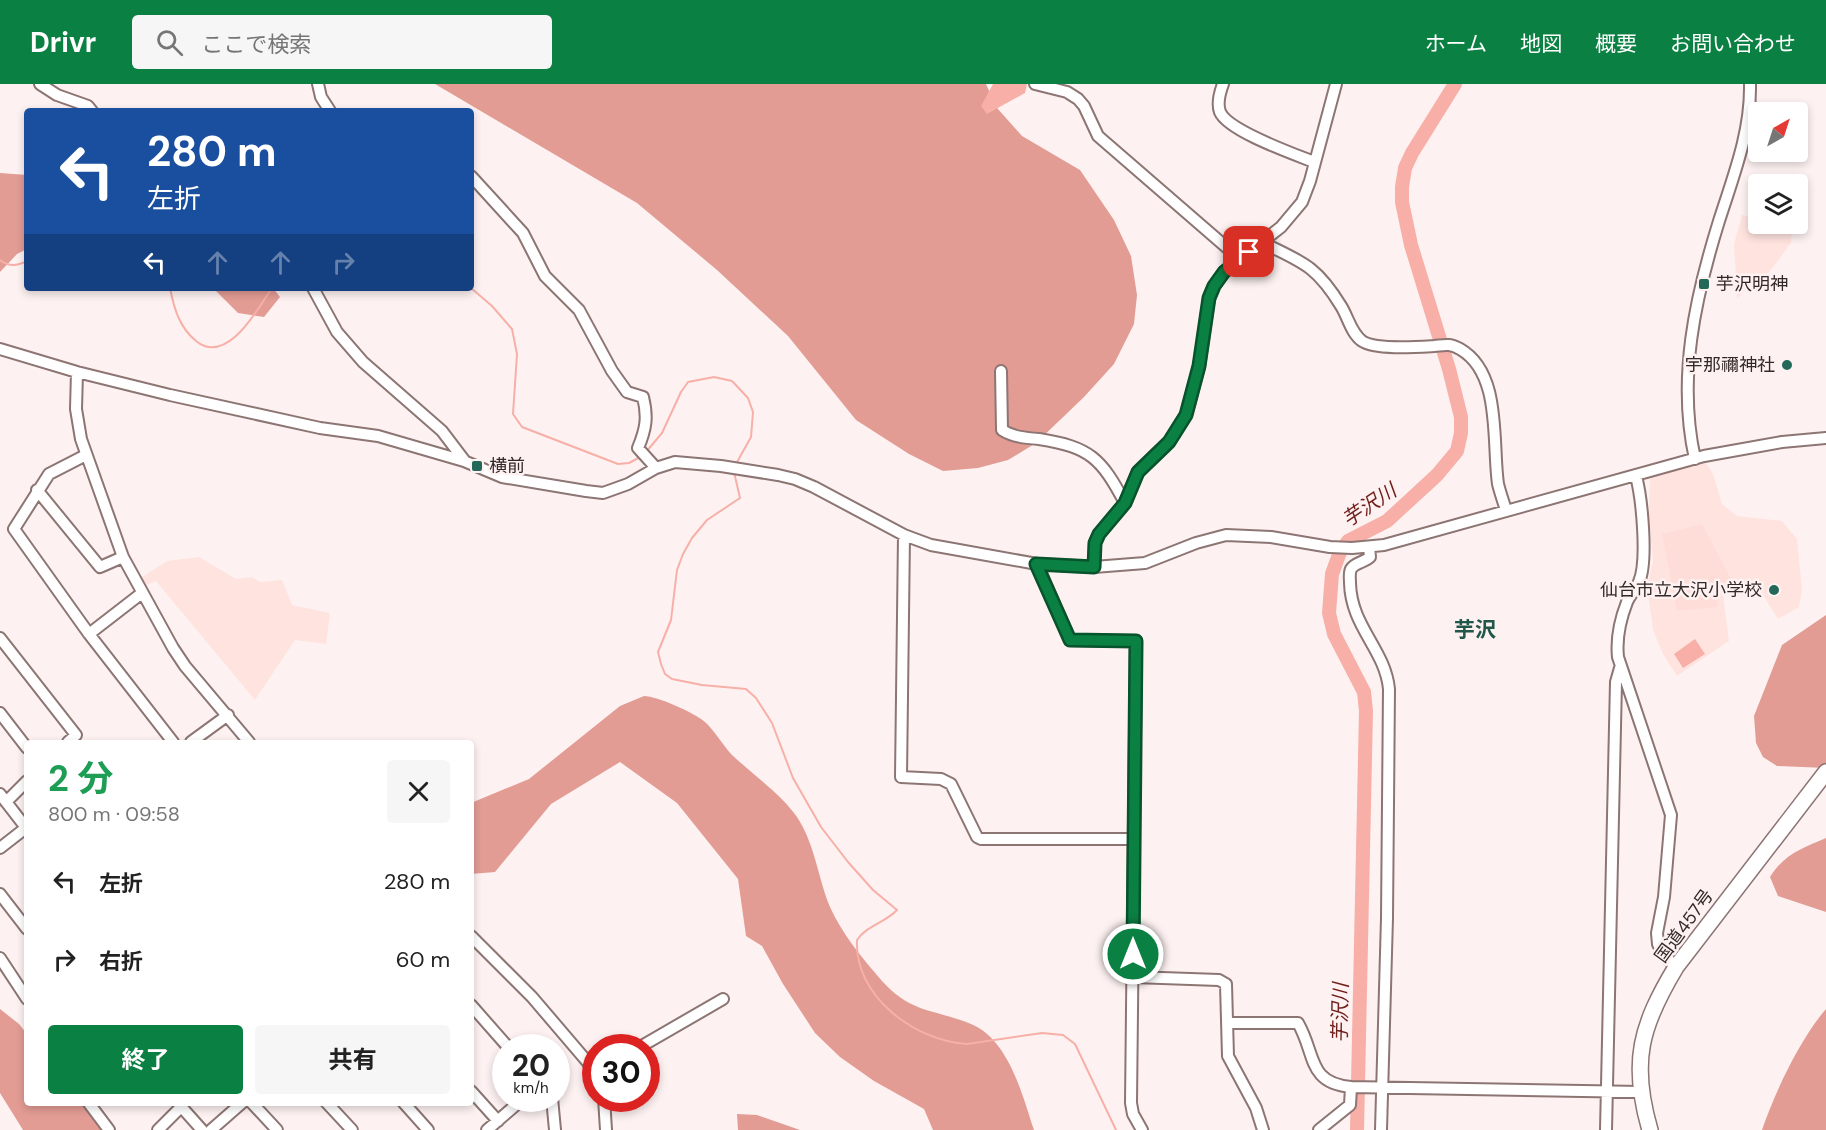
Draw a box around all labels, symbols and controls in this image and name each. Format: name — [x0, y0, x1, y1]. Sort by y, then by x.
search box — [132, 15, 552, 69]
text: Drivr — [30, 24, 96, 61]
icon: search — [153, 26, 186, 59]
text: ここで検索 — [201, 30, 311, 59]
text: ホーム — [1425, 30, 1487, 58]
text: 地図 — [1520, 30, 1562, 58]
text: 概要 — [1595, 30, 1637, 58]
text: お問い合わせ — [1670, 30, 1796, 58]
north arrow — [1748, 102, 1808, 162]
map controls — [1748, 102, 1808, 234]
text: 280 m — [147, 124, 277, 179]
icon: left — [48, 132, 126, 210]
button: layers — [1748, 174, 1808, 234]
text: 左折 — [147, 181, 201, 216]
pin — [1223, 226, 1274, 277]
icon: arrive — [1232, 235, 1265, 268]
icon: left — [138, 246, 171, 279]
icon: ahead — [201, 246, 234, 279]
icon: ahead — [264, 246, 297, 279]
icon: right — [327, 246, 360, 279]
place label: 芋沢明神 — [1716, 272, 1788, 296]
marker: 芋沢明神 — [1697, 277, 1711, 291]
place label: 宇那禰神社 — [1685, 353, 1775, 377]
marker: 宇那禰神社 — [1780, 358, 1794, 372]
place label: 横前 — [489, 454, 525, 478]
marker: 横前 — [470, 459, 484, 473]
water label: 芋沢川 — [1337, 476, 1403, 533]
place label: 仙台市立大沢小学校 — [1600, 578, 1762, 602]
marker: 仙台市立大沢小学校 — [1767, 583, 1781, 597]
district label: 芋沢 — [1454, 616, 1496, 644]
text: 2 分 — [48, 755, 113, 802]
button: close — [387, 760, 450, 823]
text: 800 m · 09:58 — [48, 801, 180, 827]
icon: left — [48, 865, 81, 898]
text: 280 m — [384, 867, 450, 896]
text: 左折 — [99, 869, 143, 898]
street label: 国道457号 — [1649, 884, 1719, 968]
position arrow — [1101, 922, 1165, 986]
icon: right — [48, 943, 81, 976]
text: 60 m — [396, 945, 450, 974]
text: 右折 — [99, 947, 143, 976]
water label: 芋沢川 — [1326, 981, 1354, 1043]
button: 終了 — [48, 1025, 243, 1094]
button: 共有 — [255, 1025, 450, 1094]
speed limit sign: 30 — [582, 1034, 660, 1112]
text: 20 — [512, 1046, 550, 1085]
text: km/h — [513, 1078, 549, 1098]

